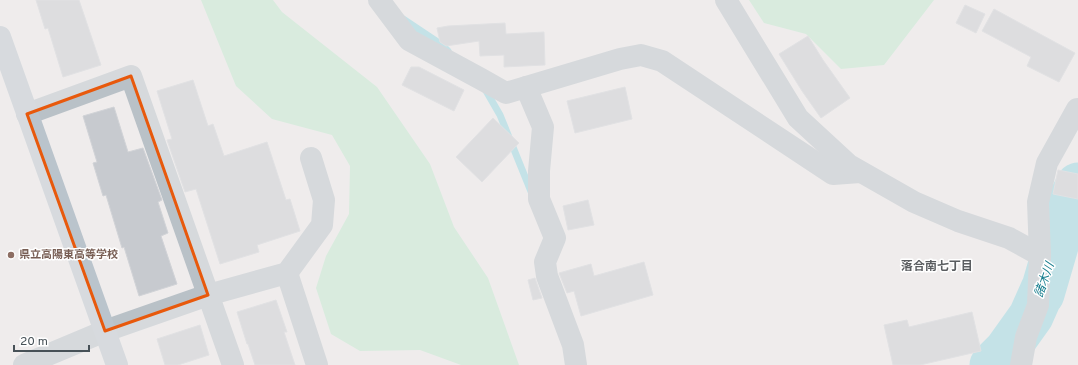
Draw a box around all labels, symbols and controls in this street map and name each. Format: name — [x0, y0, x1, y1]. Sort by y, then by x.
place label: 県立高陽東高等学校 — [19, 248, 118, 262]
marker: 県立高陽東高等学校 — [6, 250, 16, 260]
water label: 諸木川 — [1031, 258, 1059, 300]
district label: 落合南七丁目 — [901, 259, 973, 275]
scale bar — [14, 327, 89, 353]
text: 20 m — [20, 334, 48, 350]

